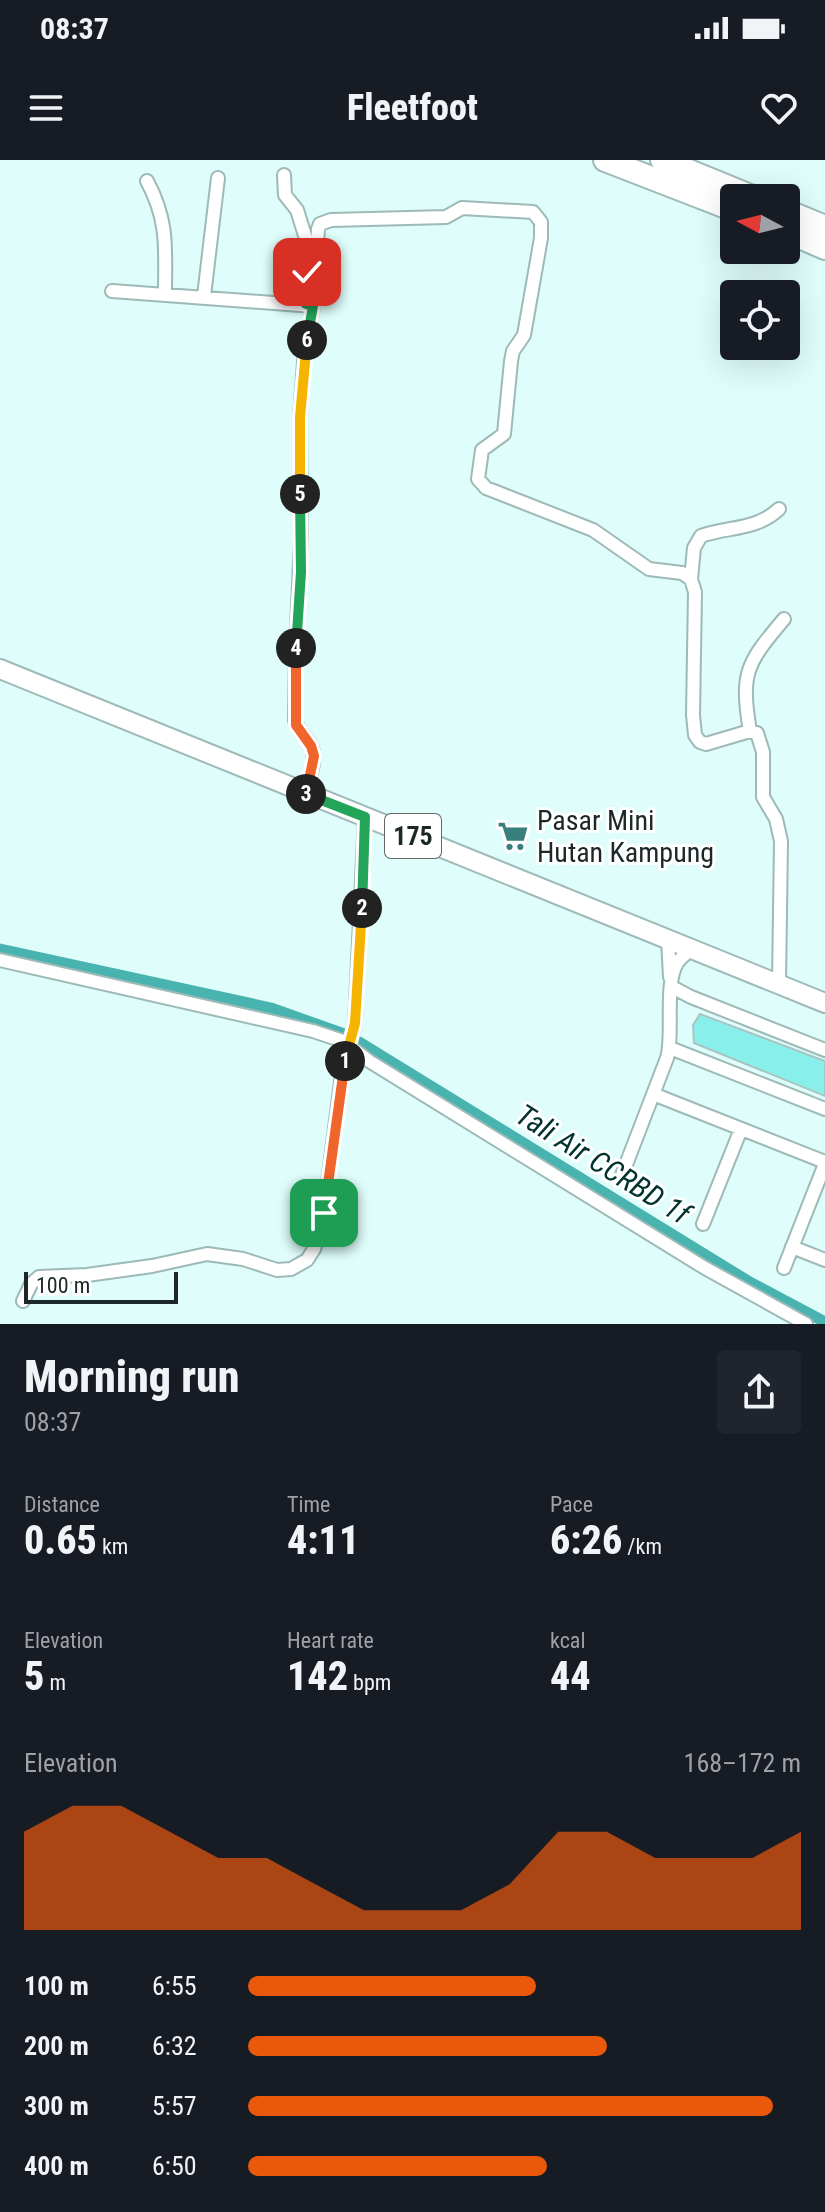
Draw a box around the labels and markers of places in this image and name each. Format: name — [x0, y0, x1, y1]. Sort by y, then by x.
pin — [273, 238, 341, 306]
pin: 6 — [287, 320, 327, 360]
pin: 5 — [280, 474, 320, 514]
pin: 4 — [276, 628, 316, 668]
pin: 3 — [286, 774, 326, 814]
place label: Pasar Mini Hutan Kampung — [537, 804, 714, 869]
supermarket icon: Pasar Mini Hutan Kampung — [496, 819, 530, 853]
pin: 2 — [342, 888, 382, 928]
pin: 1 — [325, 1041, 365, 1081]
pin — [290, 1179, 358, 1247]

